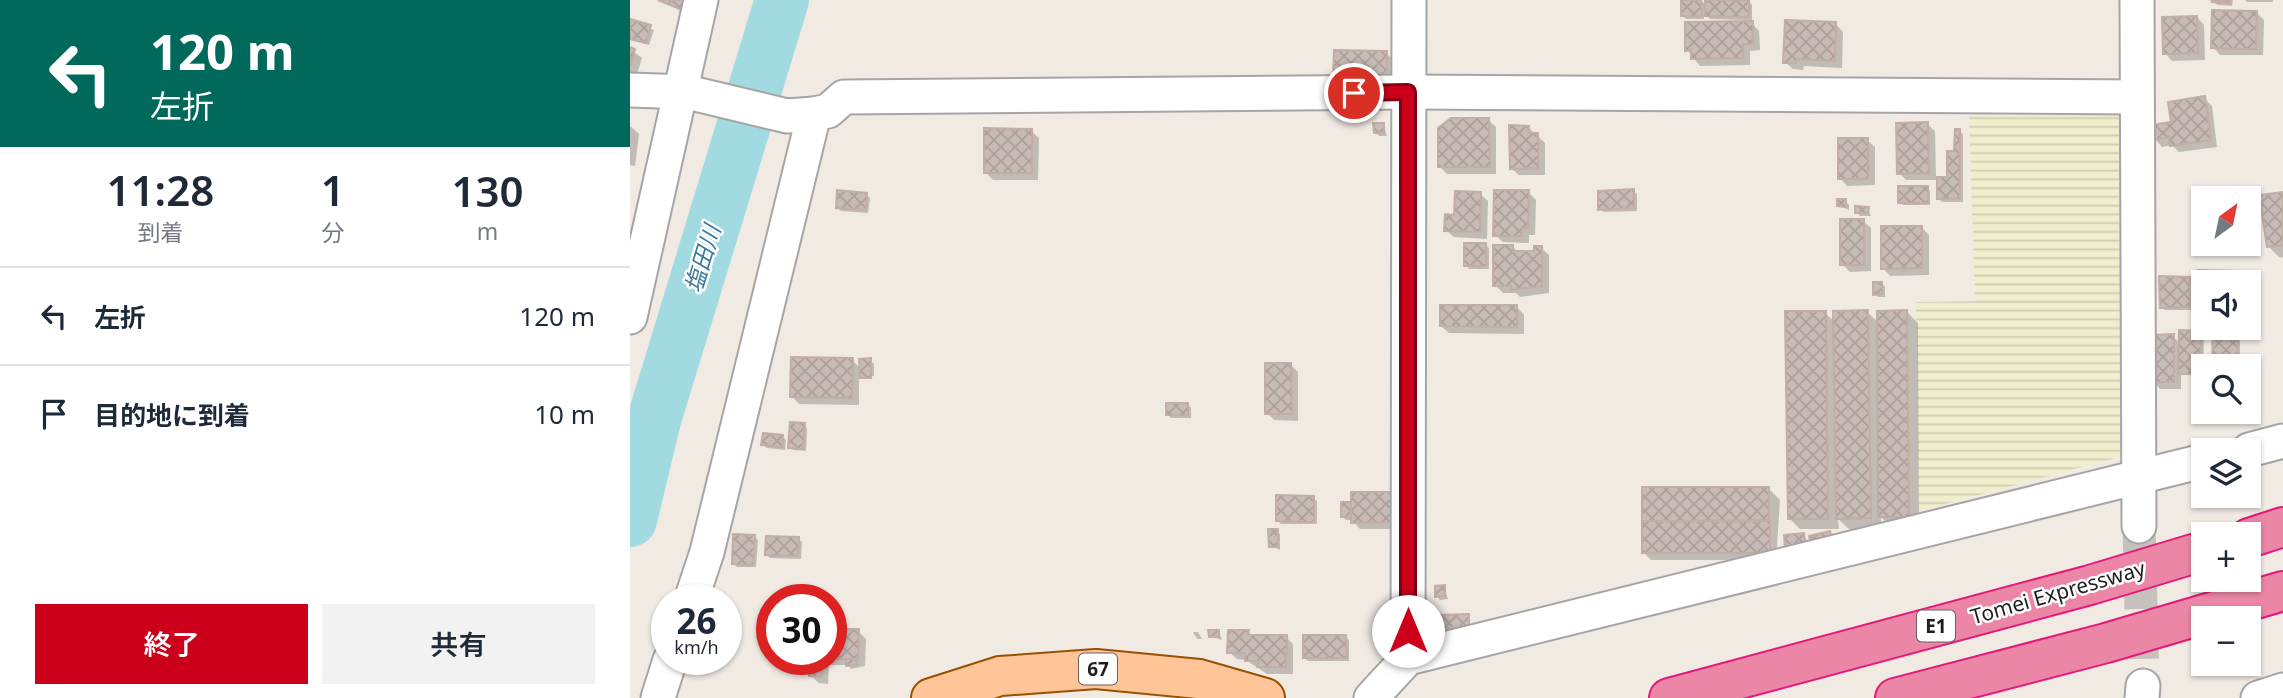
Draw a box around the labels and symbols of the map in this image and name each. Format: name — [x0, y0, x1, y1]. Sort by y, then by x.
pin — [1324, 63, 1384, 123]
north arrow — [2191, 186, 2261, 256]
water label: 塩田川 — [677, 218, 728, 296]
street label: Tomei Expressway — [1967, 554, 2148, 630]
speed limit sign: 30 — [756, 584, 847, 675]
position arrow — [1371, 594, 1445, 668]
road number: E1 — [1917, 610, 1955, 642]
road number: 67 — [1079, 654, 1117, 684]

